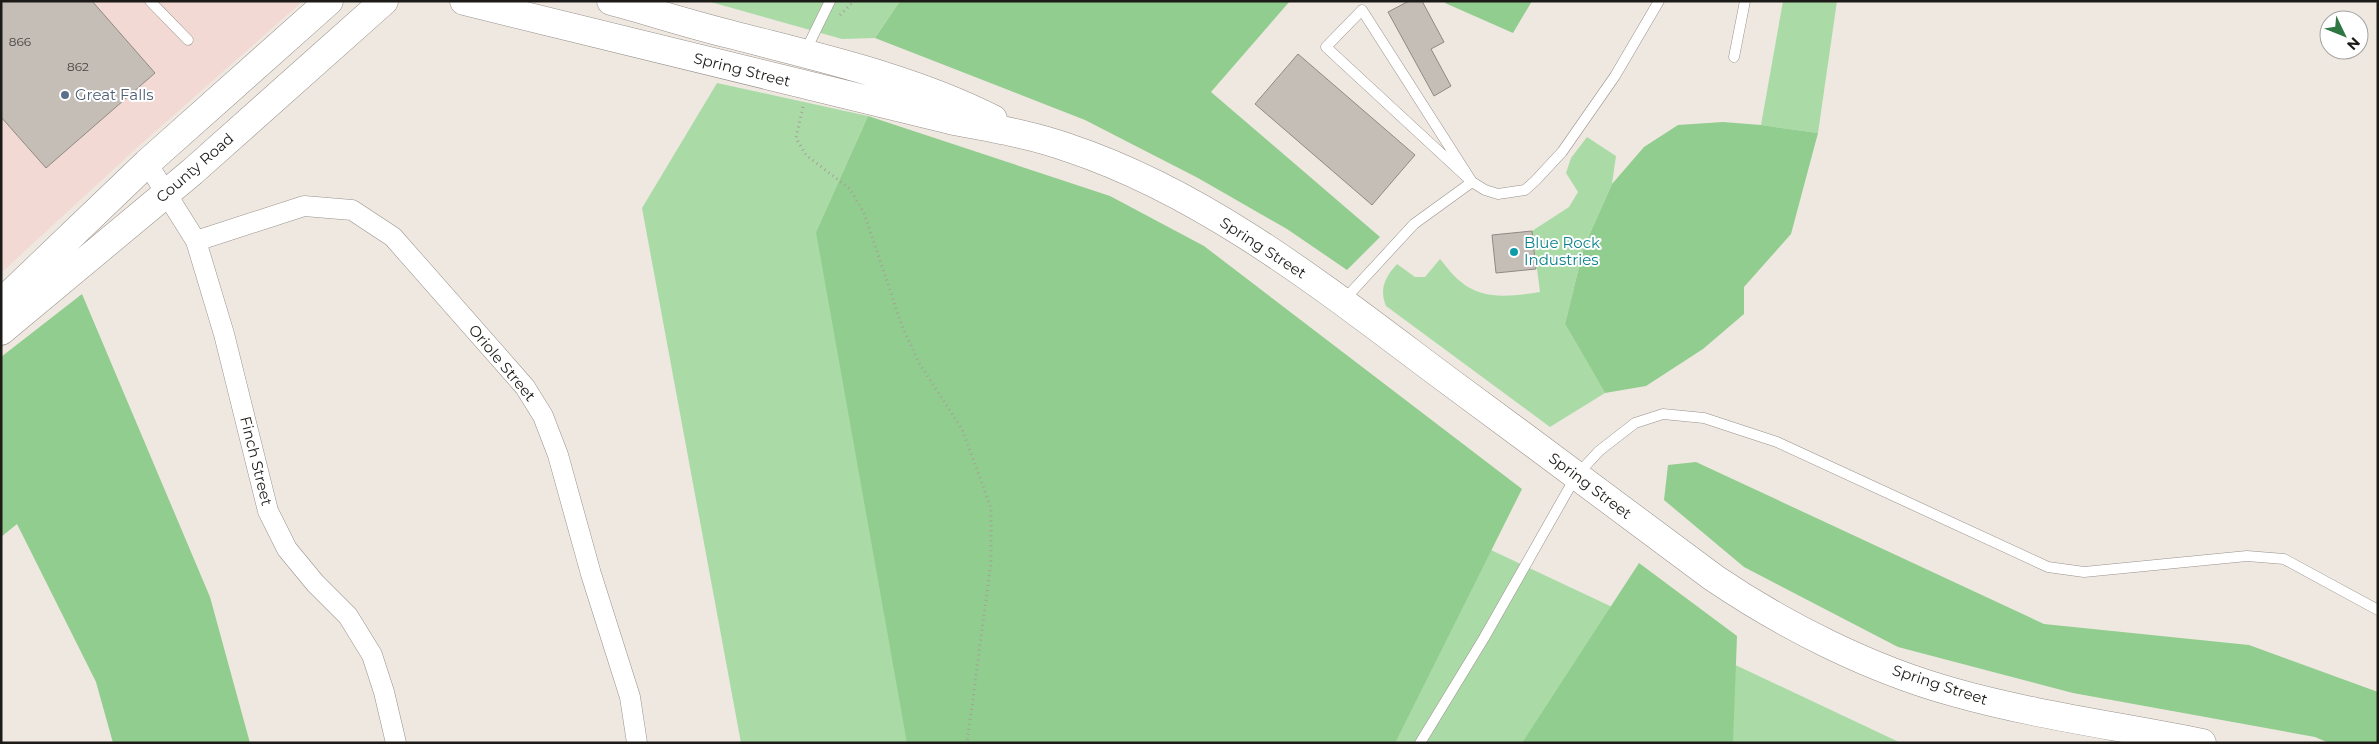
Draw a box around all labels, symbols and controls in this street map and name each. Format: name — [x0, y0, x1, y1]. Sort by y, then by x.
north arrow — [2319, 10, 2369, 60]
house number: 866 — [9, 34, 31, 49]
text: N — [2343, 34, 2364, 54]
street label: Spring Street — [692, 48, 792, 91]
house number: 862 — [67, 59, 89, 74]
place label: Great Falls — [75, 85, 154, 104]
marker: Great Falls — [59, 89, 71, 101]
street label: County Road — [152, 129, 237, 207]
street label: Spring Street — [1217, 213, 1310, 283]
place label: Blue Rock Industries — [1524, 233, 1600, 269]
marker: Blue Rock Industries — [1508, 246, 1520, 258]
street label: Oriole Street — [465, 320, 540, 405]
street label: Finch Street — [236, 414, 277, 508]
street label: Spring Street — [1545, 448, 1636, 523]
street label: Spring Street — [1890, 660, 1990, 709]

